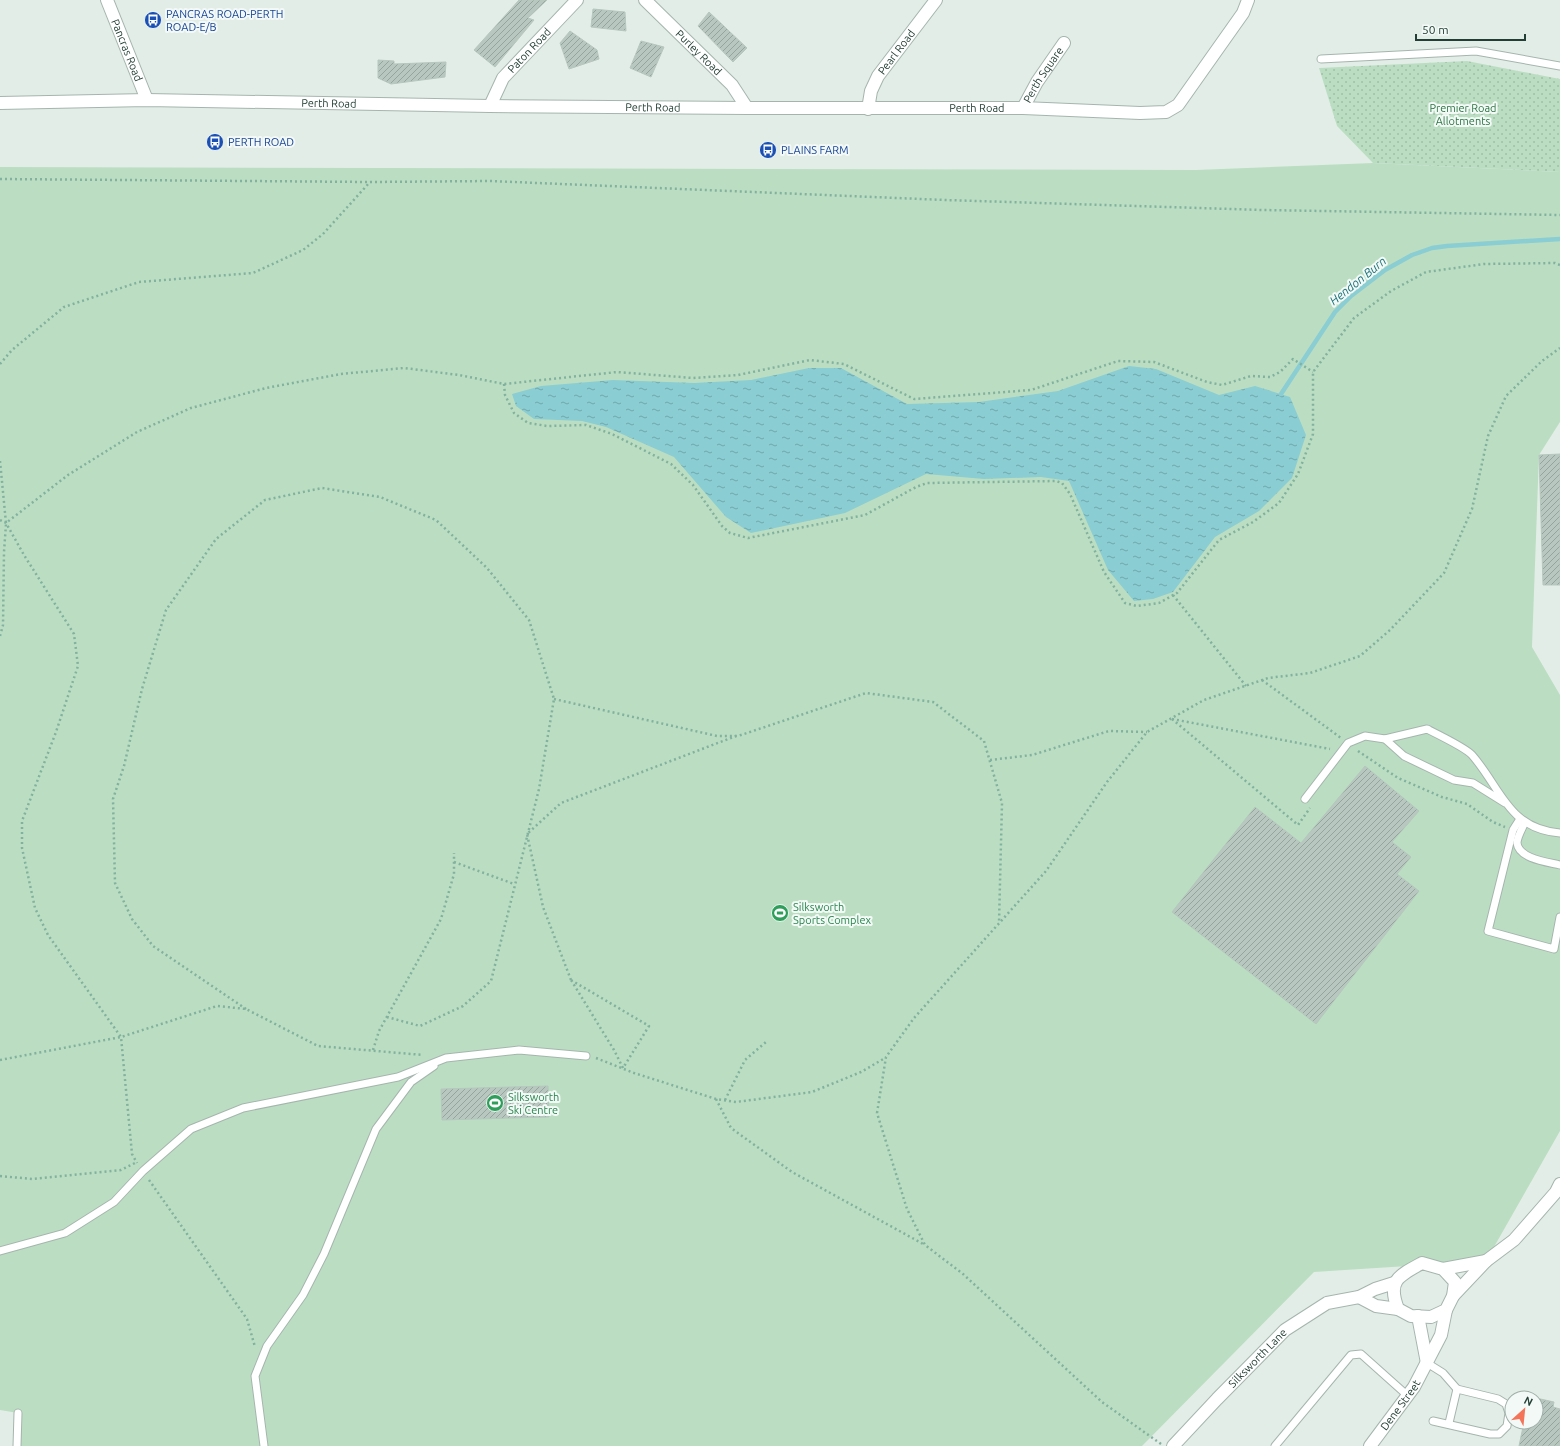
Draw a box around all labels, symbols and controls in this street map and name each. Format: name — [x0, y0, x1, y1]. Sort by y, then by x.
place label: PANCRAS ROAD-PERTH ROAD-E/B — [166, 8, 283, 33]
bus stop icon: PANCRAS ROAD-PERTH ROAD-E/B — [143, 10, 163, 30]
scale bar — [1416, 16, 1525, 42]
street label: Pancras Road — [109, 17, 145, 83]
text: 50 m — [1422, 23, 1449, 36]
street label: Paton Road — [505, 26, 553, 75]
street label: Purley Road — [673, 27, 724, 77]
street label: Pearl Road — [875, 27, 917, 77]
street label: Perth Square — [1021, 44, 1066, 105]
street label: Perth Road — [301, 97, 357, 110]
street label: Perth Road — [625, 101, 681, 113]
street label: Perth Road — [949, 102, 1004, 114]
park label: Premier Road Allotments — [1429, 102, 1497, 127]
bus stop icon: PERTH ROAD — [205, 132, 225, 152]
place label: PERTH ROAD — [228, 136, 294, 148]
bus stop icon: PLAINS FARM — [758, 140, 778, 160]
place label: PLAINS FARM — [781, 144, 849, 156]
water label: Hendon Burn — [1327, 254, 1388, 307]
place label: Silksworth Sports Complex — [793, 901, 871, 926]
sports icon: Silksworth Sports Complex — [770, 903, 790, 923]
place label: Silksworth Ski Centre — [508, 1091, 559, 1116]
sports icon: Silksworth Ski Centre — [485, 1093, 505, 1113]
street label: Silksworth Lane — [1226, 1326, 1289, 1390]
street label: Dene Street — [1378, 1377, 1423, 1433]
north arrow — [1504, 1390, 1544, 1430]
text: N — [1522, 1394, 1535, 1408]

